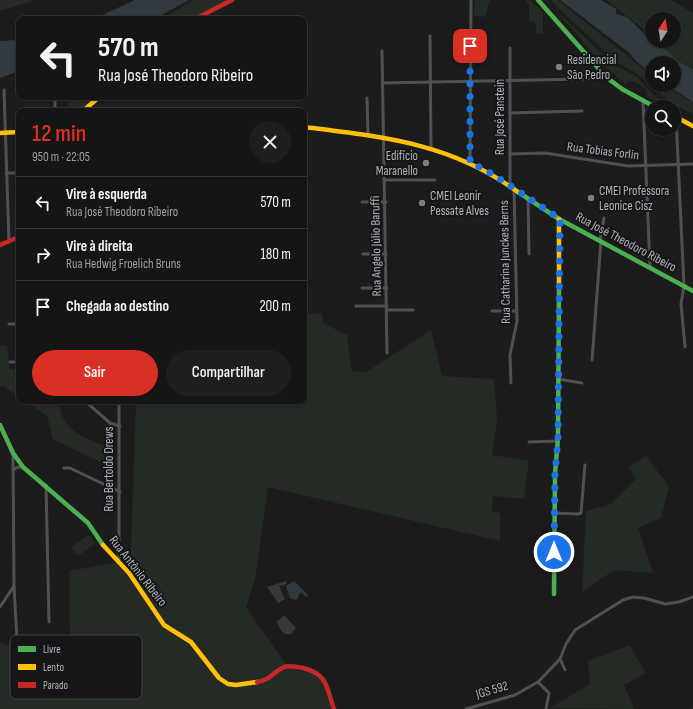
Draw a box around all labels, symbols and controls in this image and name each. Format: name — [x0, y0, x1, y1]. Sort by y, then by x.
north arrow — [645, 12, 681, 48]
map controls — [645, 12, 681, 136]
pin — [453, 29, 487, 63]
text: 570 m — [98, 31, 159, 64]
icon: left — [32, 32, 84, 84]
icon: arrive — [459, 35, 481, 57]
place label: Residencial São Pedro — [567, 52, 616, 83]
button: sound — [645, 56, 681, 92]
marker: Residencial São Pedro — [554, 62, 564, 72]
text: Rua José Theodoro Ribeiro — [98, 65, 253, 86]
street label: Rua José Panstein — [492, 79, 508, 155]
button: search — [645, 100, 681, 136]
text: 12 min — [32, 119, 86, 148]
button: close — [249, 121, 291, 163]
street label: Rua Tobias Forlin — [566, 139, 640, 163]
place label: Edifício Maranello — [376, 148, 418, 179]
text: 950 m · 22:05 — [32, 149, 90, 165]
marker: Edifício Maranello — [421, 158, 431, 168]
place label: CMEI Professora Leonice Cisz — [599, 183, 669, 214]
text: Vire à esquerda — [66, 185, 147, 204]
place label: CMEI Leonir Pessate Alves — [430, 188, 489, 219]
icon: left — [32, 192, 54, 214]
text: 570 m — [260, 193, 291, 212]
marker: CMEI Professora Leonice Cisz — [586, 193, 596, 203]
street label: Rua Angelo Júlio Baruffi — [367, 196, 385, 296]
marker: CMEI Leonir Pessate Alves — [417, 198, 427, 208]
street label: Rua Catharina Junckes Berns — [496, 200, 514, 324]
text: Rua José Theodoro Ribeiro — [66, 204, 178, 220]
street label: Rua José Theodoro Ribeiro — [573, 209, 679, 275]
text: Vire à direita — [66, 237, 133, 256]
icon: right — [32, 244, 54, 266]
text: 180 m — [260, 245, 291, 264]
text: Rua Hedwig Froelich Bruns — [66, 256, 181, 272]
icon: arrive — [32, 296, 54, 318]
text: Chegada ao destino — [66, 297, 169, 316]
text: 200 m — [259, 297, 291, 316]
button: Sair — [32, 350, 158, 396]
button: Compartilhar — [166, 350, 291, 396]
street label: Rua Bertoldo Drews — [101, 426, 117, 512]
position arrow — [533, 531, 575, 573]
street label: Rua Antônio Ribeiro — [106, 533, 170, 609]
legend — [10, 635, 142, 699]
text: Livre — [43, 643, 61, 656]
text: Lento — [43, 661, 64, 674]
street label: JGS 592 — [473, 678, 510, 703]
text: Parado — [43, 679, 69, 692]

